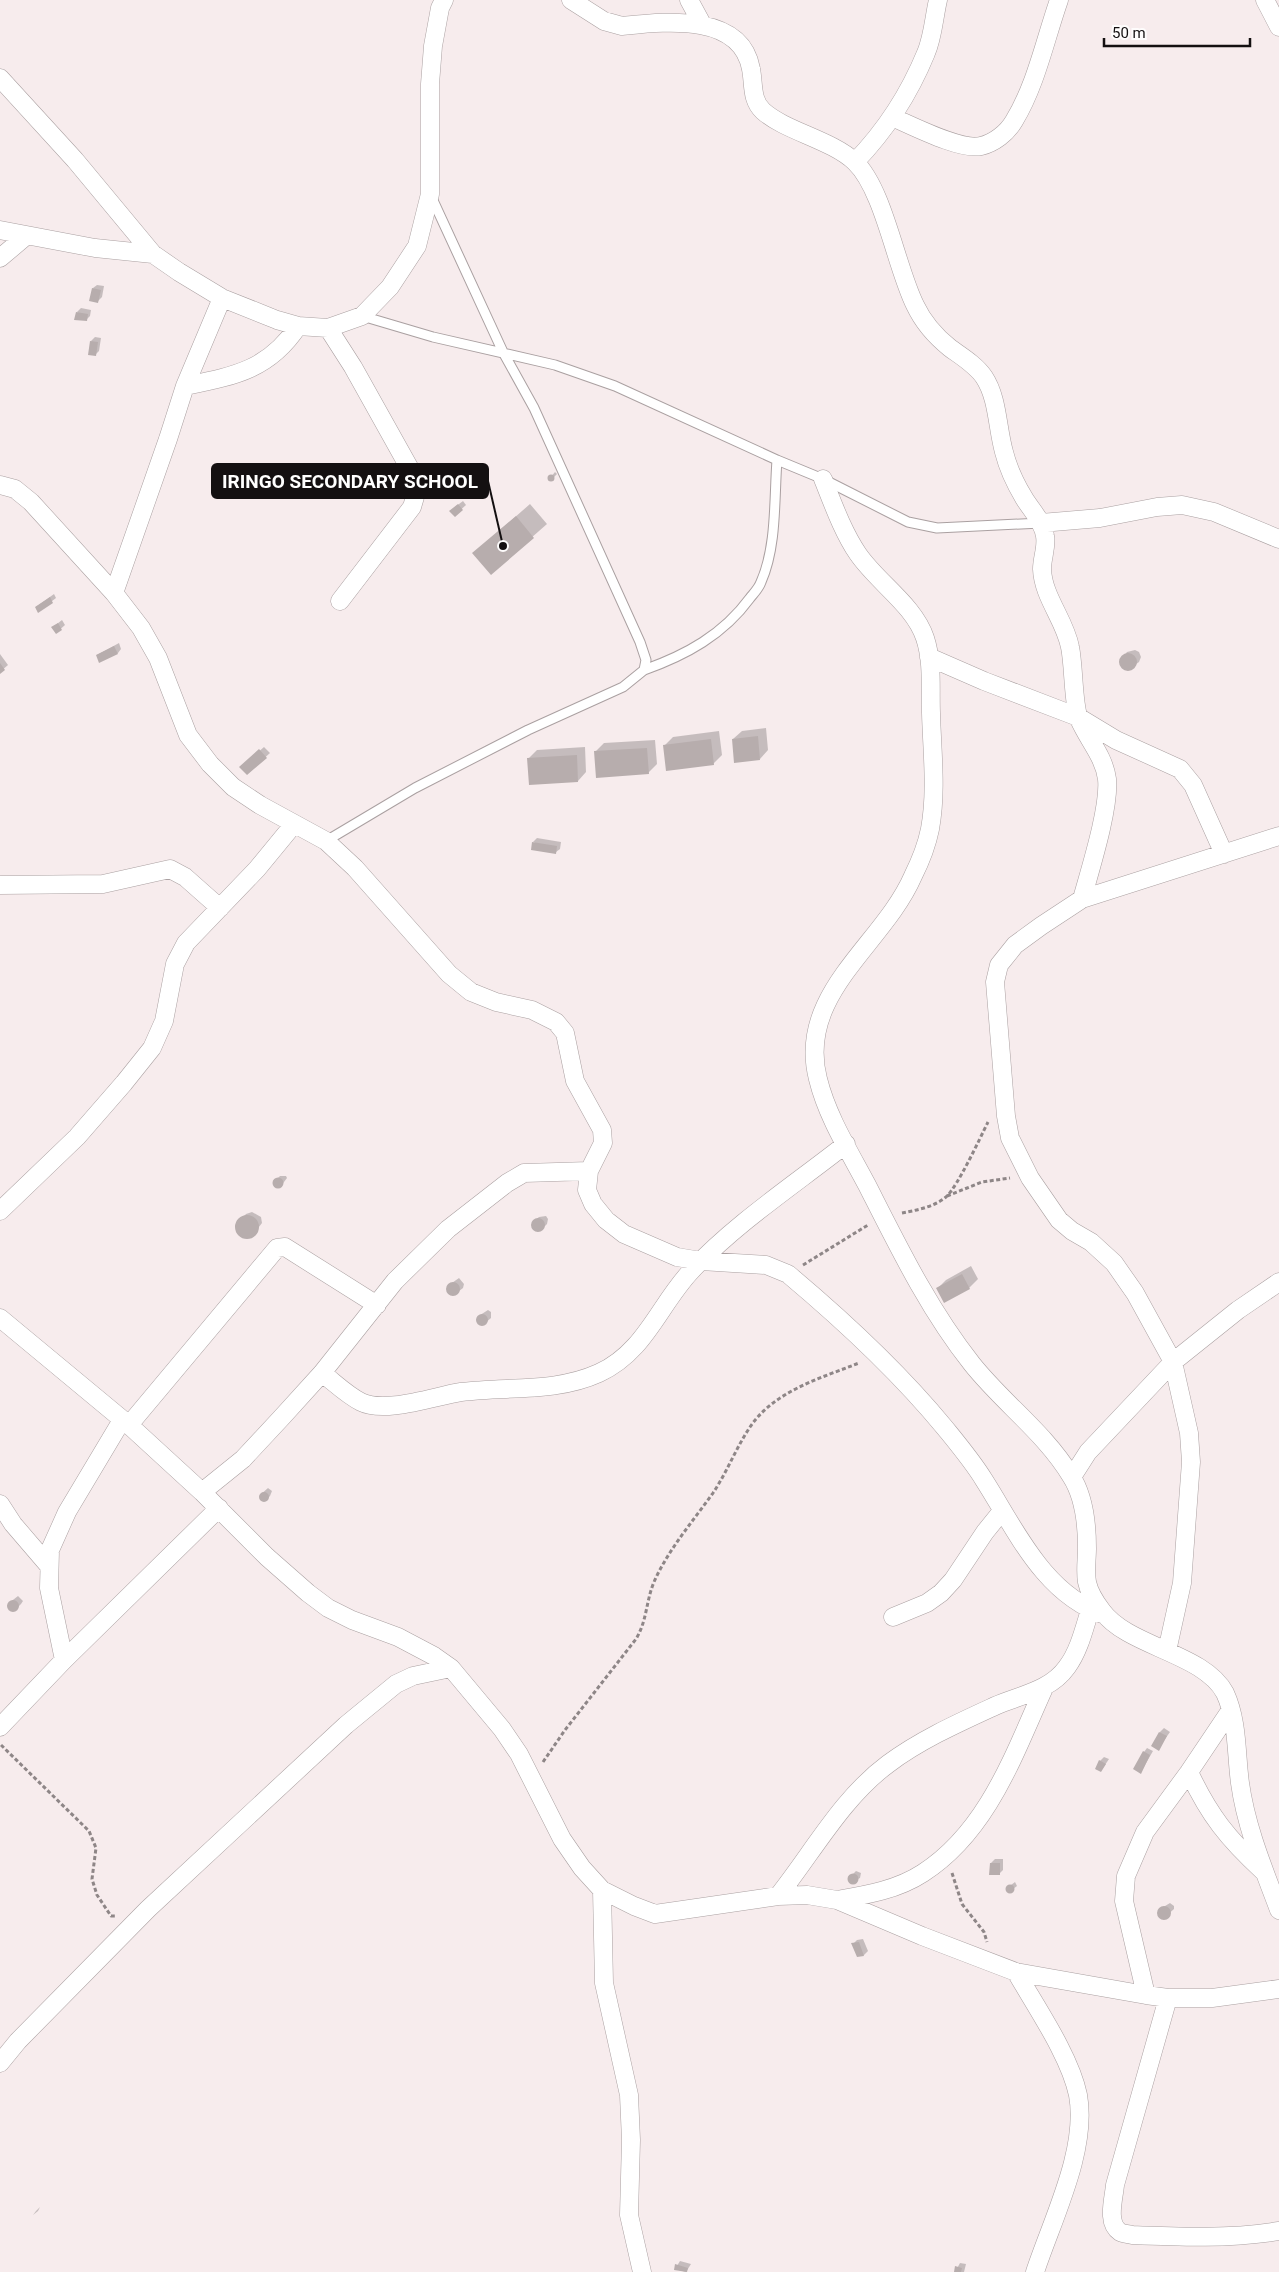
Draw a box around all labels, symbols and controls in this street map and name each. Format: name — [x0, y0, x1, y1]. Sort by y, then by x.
scale bar — [1104, 15, 1250, 47]
text: 50 m — [1112, 24, 1146, 42]
callout: IRINGO SECONDARY SCHOOL — [212, 464, 488, 498]
text: IRINGO SECONDARY SCHOOL — [222, 470, 478, 493]

